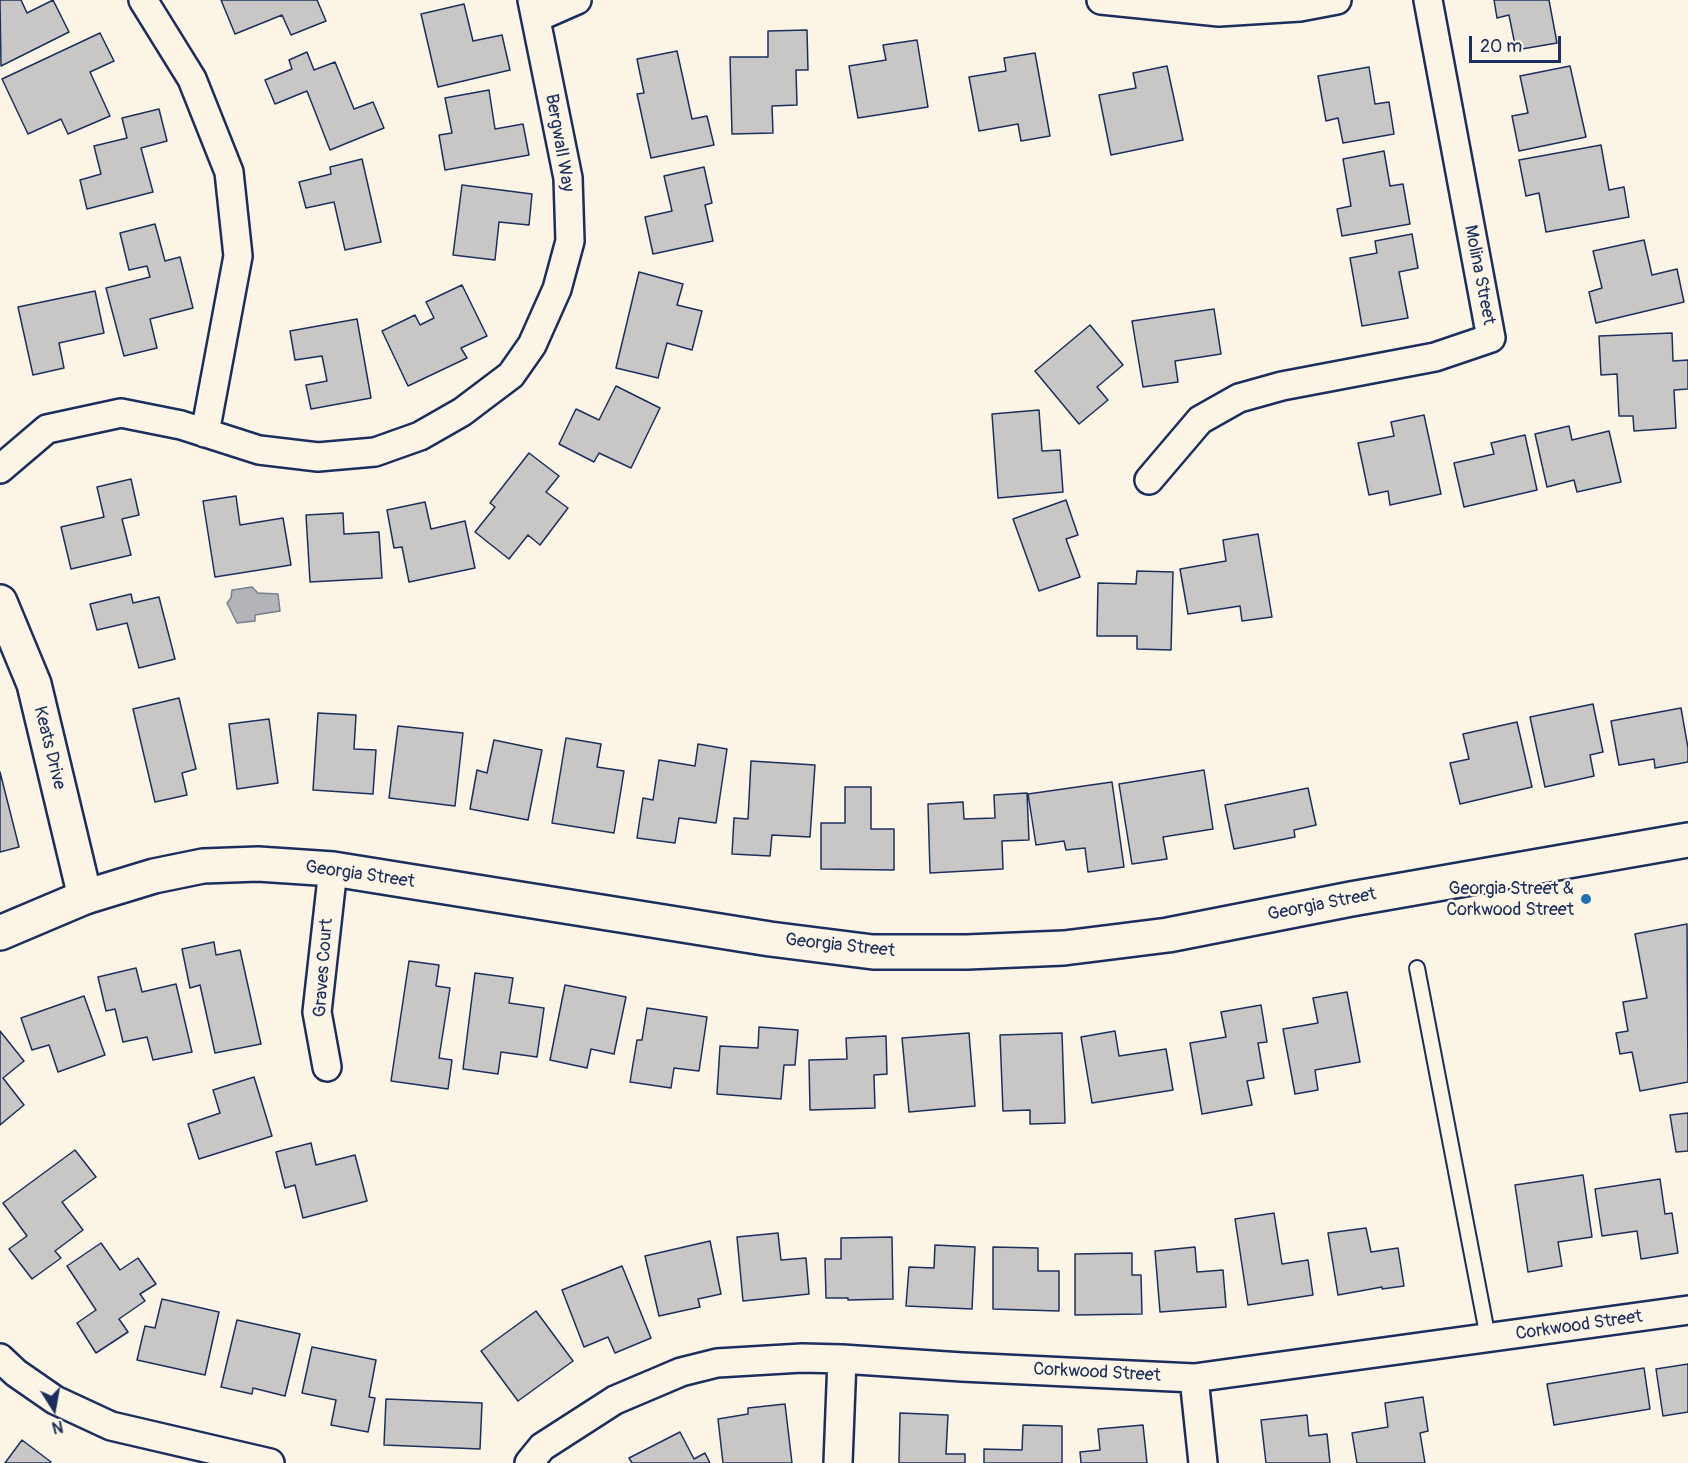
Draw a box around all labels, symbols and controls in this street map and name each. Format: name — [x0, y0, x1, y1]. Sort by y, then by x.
scale bar — [1472, 24, 1564, 62]
text: 20 m — [1480, 35, 1522, 58]
street label: Bergwall Way — [540, 92, 578, 194]
street label: Molina Street — [1459, 223, 1499, 327]
street label: Keats Drive — [28, 704, 70, 792]
street label: Georgia Street — [304, 857, 416, 893]
place label: Georgia Street & Corkwood Street — [1446, 878, 1574, 920]
street label: Georgia Street — [1266, 884, 1378, 926]
marker: Georgia Street & Corkwood Street — [1579, 892, 1593, 906]
street label: Graves Court — [310, 918, 338, 1018]
street label: Georgia Street — [784, 929, 896, 963]
street label: Corkwood Street — [1514, 1306, 1644, 1346]
street label: Corkwood Street — [1033, 1359, 1161, 1387]
north arrow — [24, 1379, 84, 1439]
text: N — [50, 1416, 65, 1438]

